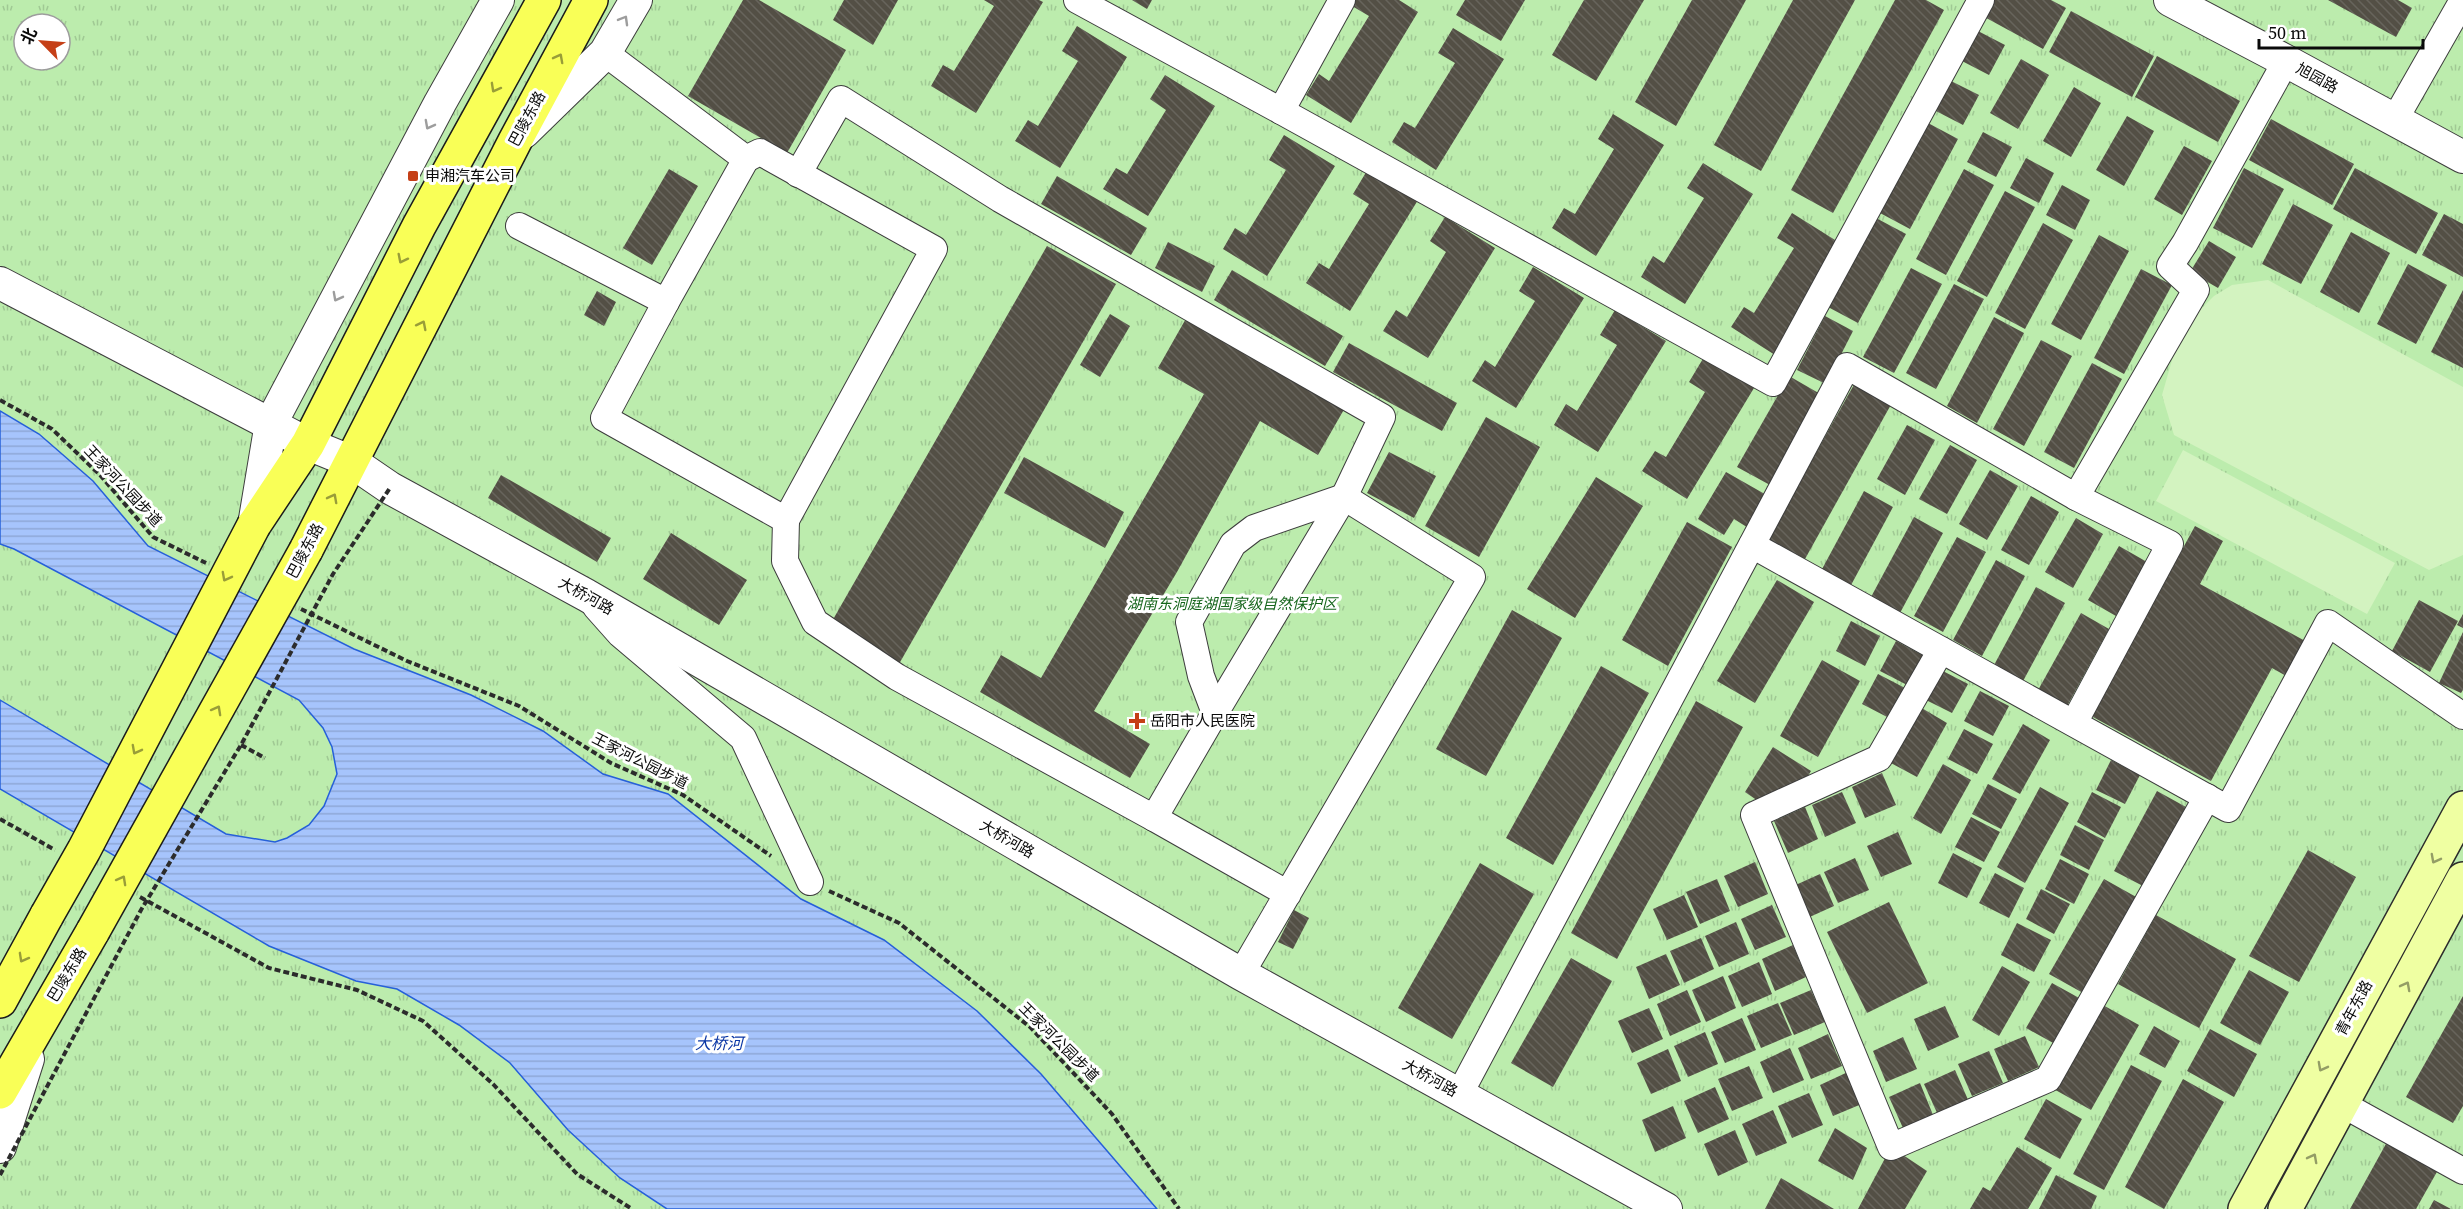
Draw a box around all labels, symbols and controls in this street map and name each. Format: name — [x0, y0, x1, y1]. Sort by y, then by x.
north arrow — [12, 12, 72, 72]
scale bar — [2259, 12, 2422, 50]
one-way arrow — [616, 16, 628, 26]
text: 50 m — [2268, 20, 2306, 45]
text: 北 — [15, 24, 42, 48]
one-way arrow — [552, 54, 563, 64]
street label: 旭园路 — [2292, 57, 2342, 98]
one-way arrow — [491, 82, 502, 92]
street label: 巴陵东路 — [503, 87, 550, 150]
one-way arrow — [425, 118, 436, 129]
place label: 申湘汽车公司 — [425, 165, 515, 186]
marker: 申湘汽车公司 — [406, 169, 420, 183]
one-way arrow — [398, 253, 409, 263]
one-way arrow — [333, 290, 344, 301]
one-way arrow — [414, 320, 426, 331]
street label: 王家河公园步道 — [80, 440, 167, 531]
one-way arrow — [326, 494, 338, 505]
street label: 巴陵东路 — [281, 519, 328, 582]
one-way arrow — [222, 571, 234, 582]
street label: 大桥河路 — [555, 572, 618, 619]
park label: 湖南东洞庭湖国家级自然保护区 — [1127, 593, 1339, 614]
one-way arrow — [210, 706, 221, 716]
place label: 岳阳市人民医院 — [1150, 710, 1255, 731]
marker: 岳阳市人民医院 — [1128, 712, 1146, 730]
street label: 王家河公园步道 — [589, 727, 692, 794]
one-way arrow — [132, 744, 143, 754]
street label: 大桥河路 — [976, 814, 1038, 863]
one-way arrow — [2431, 853, 2442, 863]
one-way arrow — [115, 876, 126, 886]
street label: 巴陵东路 — [42, 944, 91, 1006]
one-way arrow — [19, 952, 30, 962]
street label: 青年东路 — [2330, 976, 2377, 1039]
one-way arrow — [2399, 982, 2410, 992]
street label: 王家河公园步道 — [1015, 997, 1104, 1086]
water label: 大桥河 — [695, 1032, 746, 1054]
street label: 大桥河路 — [1399, 1054, 1462, 1101]
one-way arrow — [2318, 1061, 2329, 1072]
one-way arrow — [2306, 1153, 2317, 1164]

